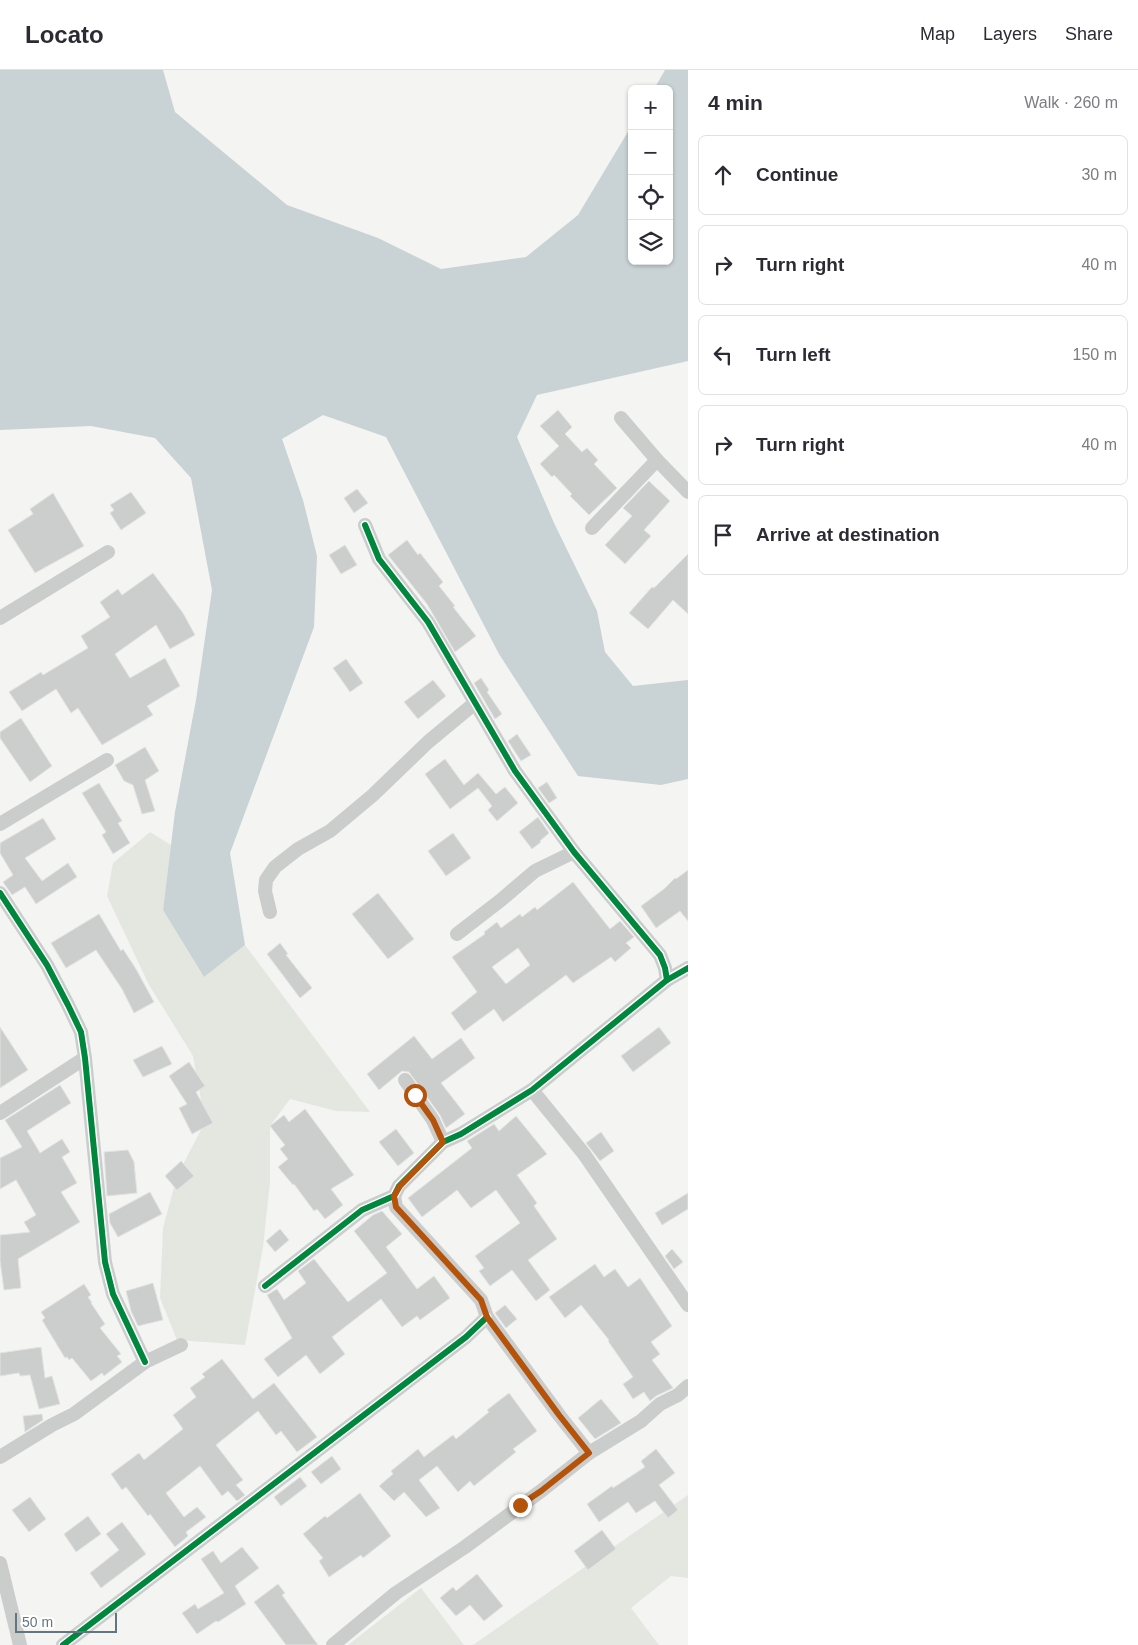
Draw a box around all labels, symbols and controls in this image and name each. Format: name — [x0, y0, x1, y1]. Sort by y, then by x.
text: Locato — [25, 21, 104, 48]
text: Map — [920, 24, 955, 44]
text: Layers — [983, 24, 1037, 44]
text: Share — [1065, 24, 1113, 44]
map controls — [628, 85, 673, 265]
button: + — [628, 85, 673, 130]
text: 4 min — [708, 91, 763, 114]
text: Walk · 260 m — [1024, 94, 1118, 111]
button: − — [628, 130, 673, 175]
icon: ahead — [709, 161, 737, 189]
text: Continue — [756, 164, 838, 185]
text: 30 m — [1081, 166, 1117, 183]
button: locate — [628, 175, 673, 220]
button: layers — [628, 220, 673, 265]
icon: right — [709, 251, 737, 279]
text: Turn right — [756, 254, 844, 275]
text: 40 m — [1081, 256, 1117, 273]
icon: left — [709, 341, 737, 369]
text: Turn left — [756, 344, 831, 365]
text: 150 m — [1073, 346, 1117, 363]
icon: right — [709, 431, 737, 459]
text: Turn right — [756, 434, 844, 455]
text: 40 m — [1081, 436, 1117, 453]
icon: arrive — [709, 521, 737, 549]
text: Arrive at destination — [756, 524, 940, 545]
route start — [404, 1084, 427, 1107]
route end — [509, 1494, 532, 1517]
scale bar — [15, 1610, 118, 1633]
text: 50 m — [22, 1614, 53, 1630]

